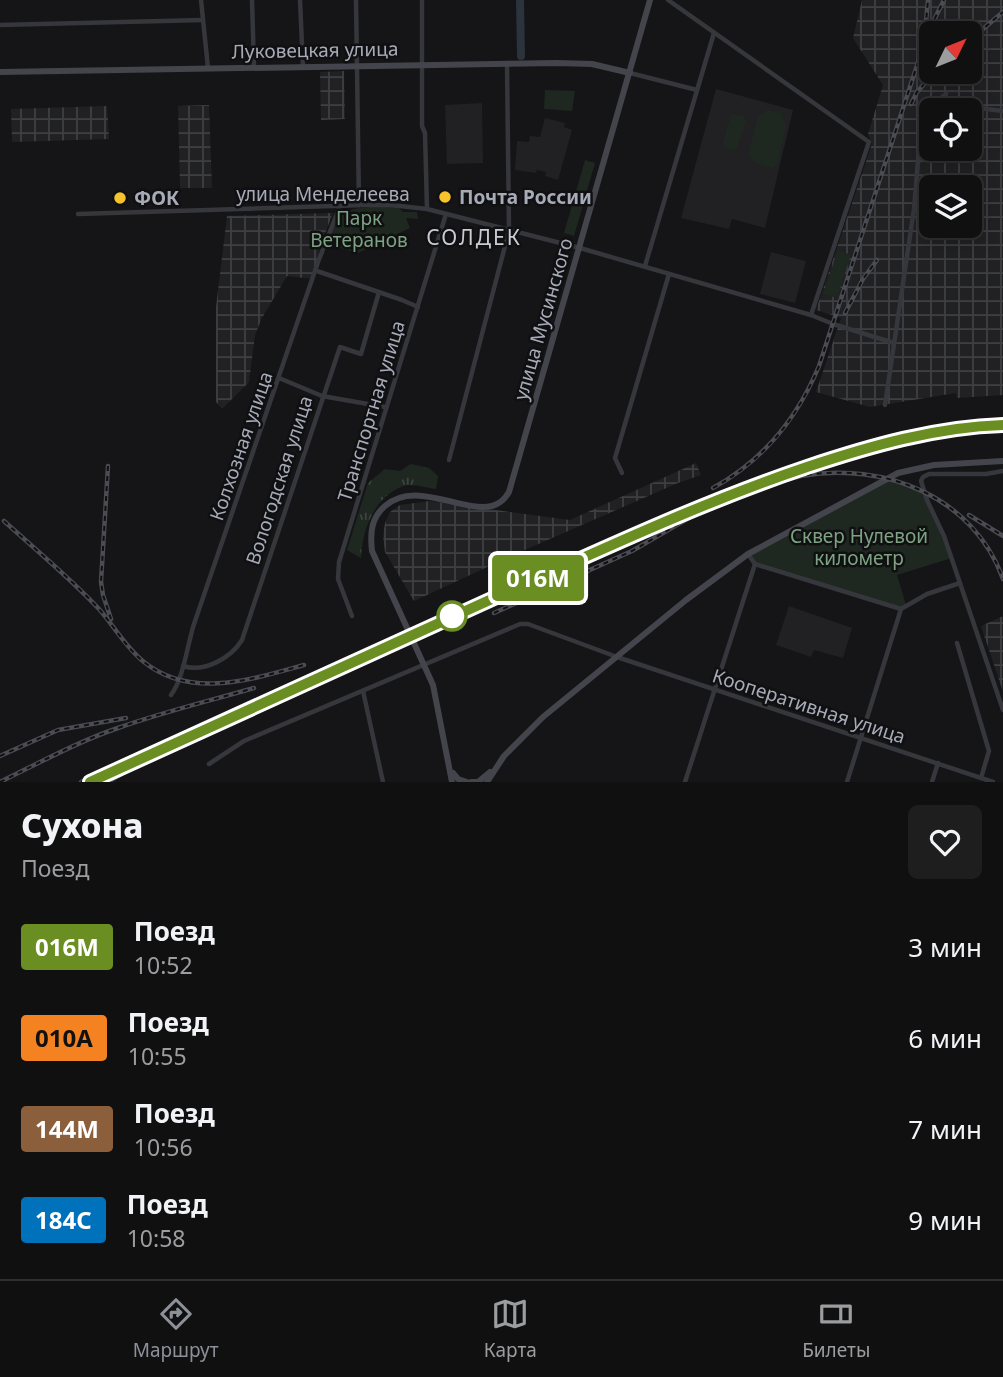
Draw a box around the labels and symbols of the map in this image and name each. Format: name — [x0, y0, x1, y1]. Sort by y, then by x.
north arrow — [919, 21, 982, 84]
street label: Луковецкая улица — [231, 36, 399, 64]
street label: улица Менделеева — [236, 181, 410, 207]
place label: Почта России — [459, 184, 592, 210]
place label: ФОК — [134, 185, 180, 211]
marker: Почта России — [437, 189, 453, 205]
marker: ФОК — [112, 190, 128, 206]
park label: Парк Ветеранов — [310, 205, 408, 253]
district label: СОЛДЕК — [426, 223, 522, 251]
street label: улица Мусинского — [507, 235, 579, 403]
street label: Транспортная улица — [331, 317, 411, 505]
street label: Колхозная улица — [203, 368, 279, 524]
street label: Вологодская улица — [239, 392, 319, 568]
park label: Сквер Нулевой километр — [790, 523, 928, 571]
line badge: 016М — [489, 555, 587, 601]
unlabelled marker — [437, 601, 467, 631]
street label: Кооперативная улица — [709, 663, 909, 749]

